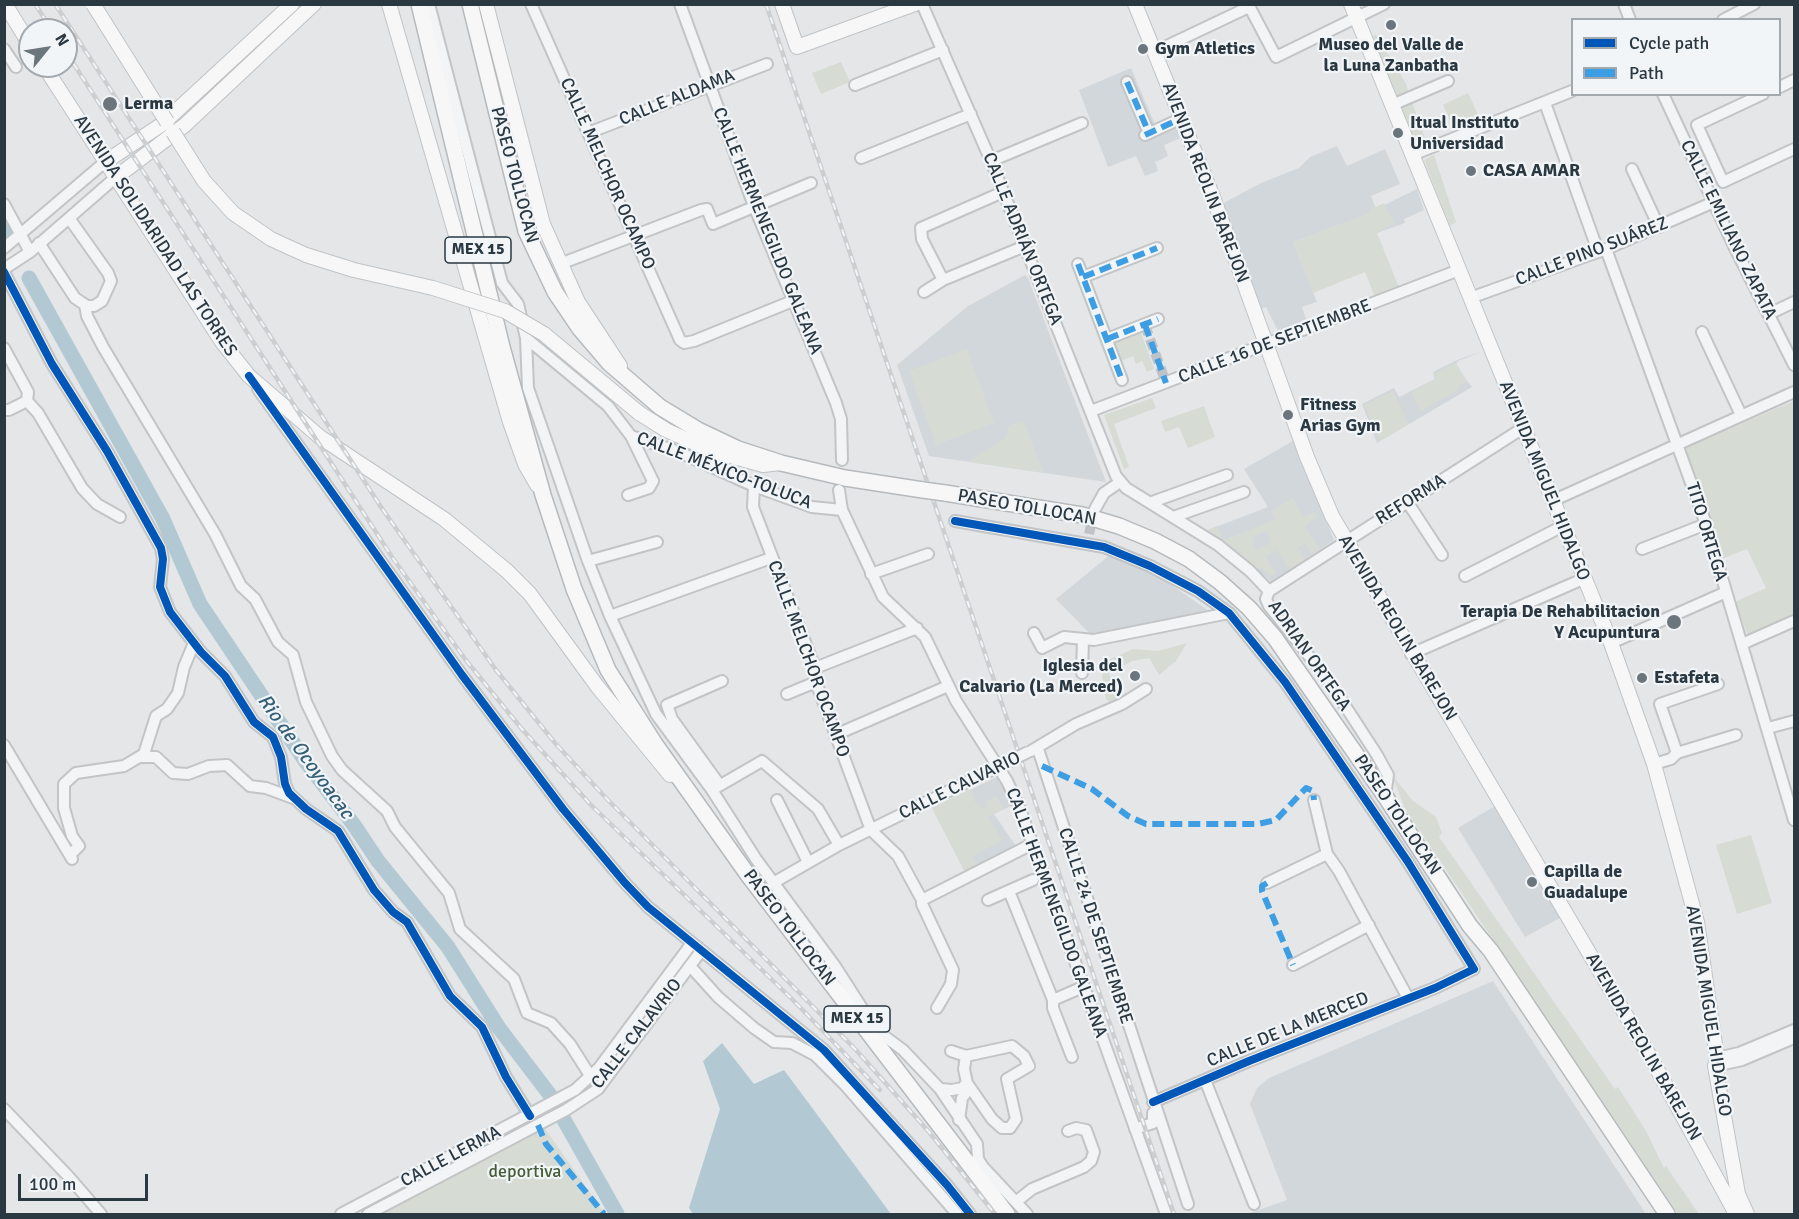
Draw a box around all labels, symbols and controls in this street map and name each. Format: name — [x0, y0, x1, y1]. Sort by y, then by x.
north arrow — [18, 18, 78, 78]
marker: Museo del Valle de la Luna Zanbatha — [1384, 18, 1398, 32]
legend — [1571, 18, 1781, 96]
text: N — [50, 30, 73, 50]
text: Cycle path — [1629, 32, 1709, 54]
place label: Museo del Valle de la Luna Zanbatha — [1318, 34, 1464, 76]
place label: Gym Atletics — [1155, 38, 1255, 60]
marker: Gym Atletics — [1136, 42, 1150, 56]
text: Path — [1629, 62, 1664, 84]
street label: CALLE ALDAMA — [616, 65, 738, 131]
street label: CALLE MELCHOR OCAMPO — [555, 75, 659, 273]
street label: AVENIDA REOLIN BAREJON — [1157, 80, 1253, 286]
place label: Lerma — [124, 93, 173, 115]
marker: Lerma — [101, 95, 119, 113]
street label: PASEO TOLLOCAN — [485, 104, 543, 246]
street label: CALLE HERMENEGILDO GALEANA — [707, 104, 827, 358]
street label: AVENIDA SOLIDARIDAD LAS TORRES — [69, 111, 241, 361]
place label: Itual Instituto Universidad — [1410, 112, 1519, 154]
marker: Itual Instituto Universidad — [1391, 126, 1405, 140]
street label: CALLE EMILIANO ZAPATA — [1675, 137, 1781, 323]
street label: CALLE ADRIÁN ORTEGA — [977, 149, 1067, 329]
place label: CASA AMAR — [1483, 160, 1580, 182]
marker: CASA AMAR — [1464, 164, 1478, 178]
street label: CALLE PINO SUÁREZ — [1513, 213, 1671, 291]
road number: MEX 15 — [445, 237, 511, 263]
street label: CALLE 16 DE SEPTIEMBRE — [1176, 295, 1374, 389]
street label: AVENIDA MIGUEL HIDALGO — [1494, 378, 1594, 584]
place label: Fitness Arias Gym — [1300, 394, 1381, 436]
marker: Fitness Arias Gym — [1281, 408, 1295, 422]
street label: CALLE MÉXICO-TOLUCA — [633, 428, 815, 514]
street label: REFORMA — [1372, 470, 1450, 530]
street label: TITO ORTEGA — [1681, 480, 1731, 584]
street label: PASEO TOLLOCAN — [956, 485, 1098, 531]
street label: AVENIDA REOLIN BAREJON — [1333, 531, 1461, 725]
street label: CALLE MELCHOR OCAMPO — [762, 558, 854, 760]
street label: ADRIAN ORTEGA — [1263, 597, 1355, 715]
place label: Terapia De Rehabilitacion Y Acupuntura — [1460, 601, 1660, 644]
marker: Terapia De Rehabilitacion Y Acupuntura — [1665, 613, 1683, 631]
place label: Iglesia del Calvario (La Merced) — [959, 655, 1123, 698]
place label: Estafeta — [1654, 667, 1720, 689]
marker: Iglesia del Calvario (La Merced) — [1128, 669, 1142, 683]
marker: Estafeta — [1635, 671, 1649, 685]
water label: Rio de Ocoyoacac — [252, 690, 358, 824]
street label: CALLE CALVARIO — [896, 747, 1024, 825]
street label: PASEO TOLLOCAN — [1349, 751, 1445, 879]
street label: CALLE HERMENEGILDO GALEANA — [1001, 785, 1111, 1041]
street label: CALLE 24 DE SEPTIEMBRE — [1053, 825, 1137, 1027]
place label: Capilla de Guadalupe — [1544, 861, 1628, 904]
street label: PASEO TOLLOCAN — [738, 865, 840, 991]
marker: Capilla de Guadalupe — [1525, 875, 1539, 889]
street label: AVENIDA MIGUEL HIDALGO — [1681, 904, 1735, 1118]
street label: AVENIDA REOLIN BAREJON — [1580, 949, 1706, 1145]
street label: CALLE CALAVRIO — [587, 975, 687, 1093]
street label: CALLE DE LA MERCED — [1204, 988, 1372, 1072]
road number: MEX 15 — [824, 1006, 890, 1032]
street label: CALLE LERMA — [397, 1122, 505, 1192]
park label: deportiva — [489, 1161, 561, 1183]
scale bar — [21, 1162, 152, 1200]
text: 100 m — [29, 1173, 76, 1195]

